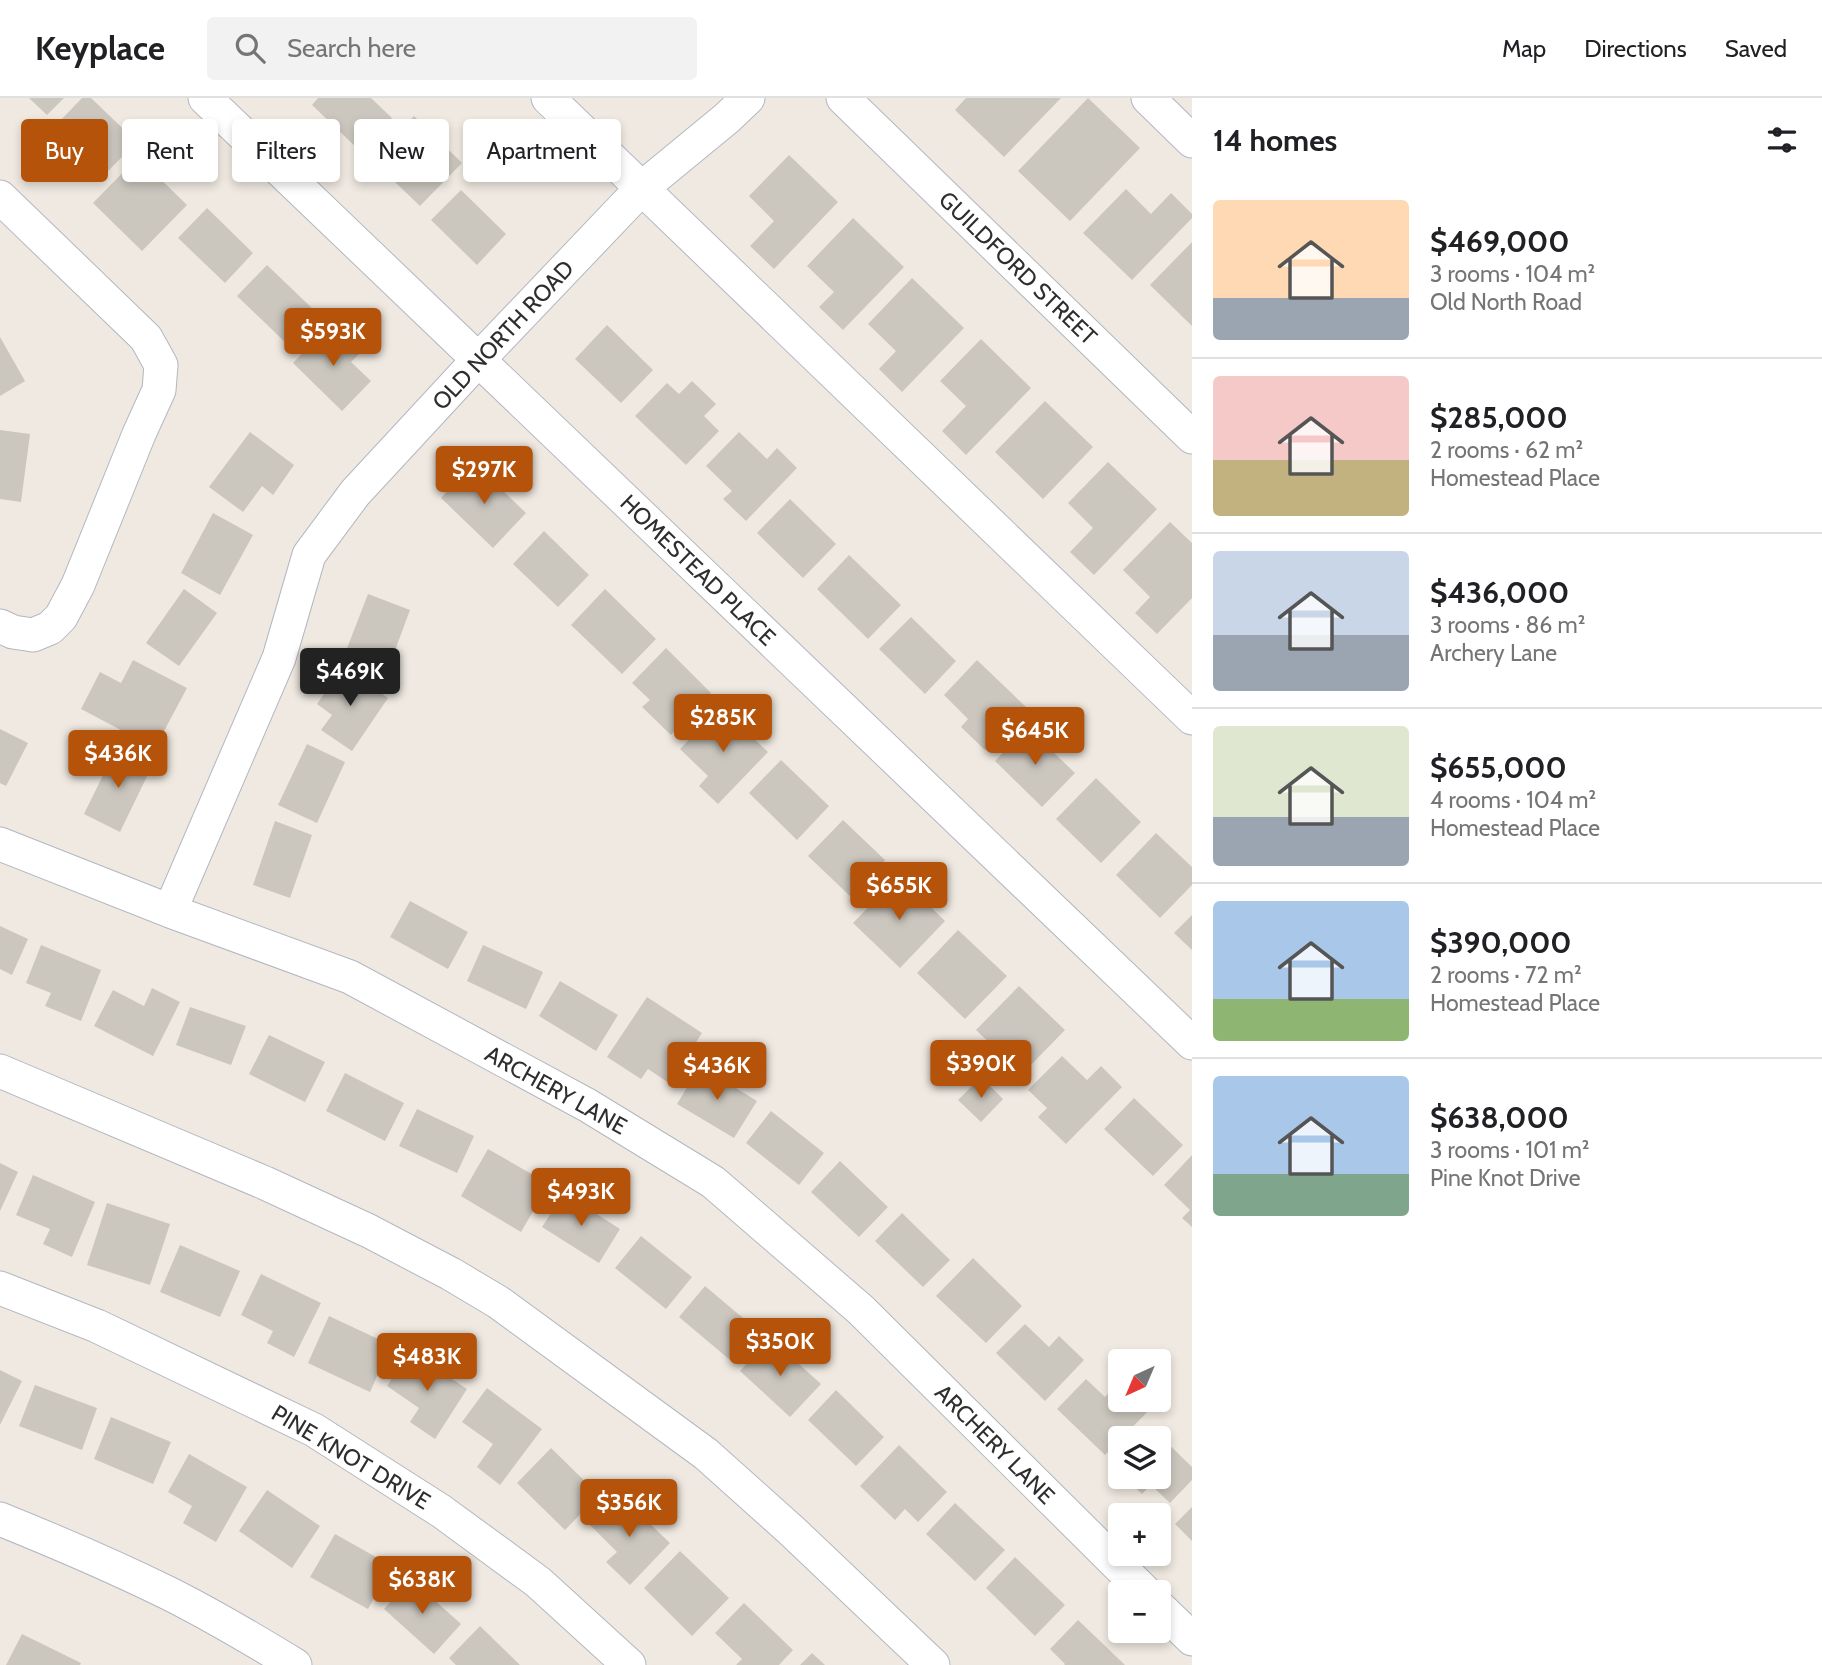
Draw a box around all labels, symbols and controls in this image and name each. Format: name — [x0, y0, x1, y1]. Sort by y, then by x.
search box — [207, 17, 697, 80]
text: Keyplace — [35, 28, 165, 68]
icon: search — [231, 29, 269, 67]
text: Search here — [287, 32, 416, 64]
text: Map — [1502, 34, 1546, 63]
text: Directions — [1584, 34, 1687, 63]
text: Saved — [1725, 34, 1787, 63]
chip: Buy — [21, 119, 108, 182]
chip: Rent — [122, 119, 218, 182]
chip: Filters — [232, 119, 340, 182]
chip: New — [354, 119, 449, 182]
chip: Apartment — [463, 119, 621, 182]
icon: filters — [1763, 121, 1801, 159]
text: 14 homes — [1213, 122, 1337, 159]
street label: GUILDFORD STREET — [933, 185, 1103, 351]
text: $469,000 — [1430, 223, 1569, 260]
icon: home — [1269, 228, 1353, 312]
street label: OLD NORTH ROAD — [426, 254, 580, 416]
text: 3 rooms · 104 m² — [1430, 260, 1595, 288]
text: Old North Road — [1430, 288, 1582, 316]
pin: $593K — [284, 308, 382, 368]
text: $593K — [300, 317, 366, 345]
text: $285,000 — [1430, 399, 1568, 436]
icon: home — [1269, 404, 1353, 488]
text: 2 rooms · 62 m² — [1430, 436, 1583, 464]
pin: $297K — [435, 446, 533, 506]
text: $297K — [452, 455, 516, 483]
text: Homestead Place — [1430, 464, 1600, 492]
street label: HOMESTEAD PLACE — [614, 489, 782, 651]
text: $436,000 — [1430, 574, 1569, 611]
icon: home — [1269, 579, 1353, 663]
text: 3 rooms · 86 m² — [1430, 611, 1585, 639]
text: Archery Lane — [1430, 639, 1557, 667]
pin: $469K — [301, 648, 399, 708]
text: $469K — [316, 657, 384, 685]
pin: $285K — [674, 694, 772, 754]
text: $285K — [690, 703, 756, 731]
pin: $645K — [986, 708, 1084, 767]
text: $645K — [1001, 716, 1069, 744]
pin: $436K — [69, 730, 167, 790]
text: $436K — [84, 739, 152, 767]
text: $655,000 — [1430, 749, 1567, 786]
icon: home — [1269, 754, 1353, 838]
text: 4 rooms · 104 m² — [1430, 786, 1596, 814]
text: Homestead Place — [1430, 814, 1600, 842]
pin: $655K — [850, 862, 948, 922]
text: $655K — [866, 871, 932, 899]
text: $390,000 — [1430, 924, 1572, 961]
icon: home — [1269, 929, 1353, 1013]
text: 2 rooms · 72 m² — [1430, 961, 1582, 989]
text: Homestead Place — [1430, 989, 1600, 1017]
street label: ARCHERY LANE — [480, 1040, 632, 1140]
pin: $390K — [932, 1040, 1030, 1100]
pin: $436K — [668, 1042, 766, 1102]
text: $390K — [946, 1049, 1016, 1077]
text: $436K — [683, 1051, 751, 1079]
text: $638,000 — [1430, 1099, 1569, 1136]
icon: home — [1269, 1104, 1353, 1188]
text: 3 rooms · 101 m² — [1430, 1136, 1589, 1164]
text: Pine Knot Drive — [1430, 1164, 1581, 1192]
pin: $493K — [532, 1168, 630, 1228]
text: $493K — [547, 1177, 615, 1205]
pin: $350K — [731, 1318, 829, 1378]
text: $350K — [746, 1327, 814, 1355]
pin: $483K — [378, 1334, 476, 1393]
text: $483K — [393, 1342, 461, 1370]
north arrow — [1108, 1349, 1171, 1412]
map controls — [1108, 1349, 1171, 1643]
street label: ARCHERY LANE — [929, 1378, 1061, 1510]
street label: PINE KNOT DRIVE — [267, 1399, 435, 1515]
button: layers — [1108, 1426, 1171, 1489]
pin: $356K — [580, 1480, 678, 1539]
text: $356K — [596, 1488, 662, 1516]
button: + — [1108, 1503, 1171, 1566]
pin: $638K — [373, 1556, 471, 1616]
text: $638K — [389, 1565, 455, 1593]
button: − — [1108, 1580, 1171, 1643]

